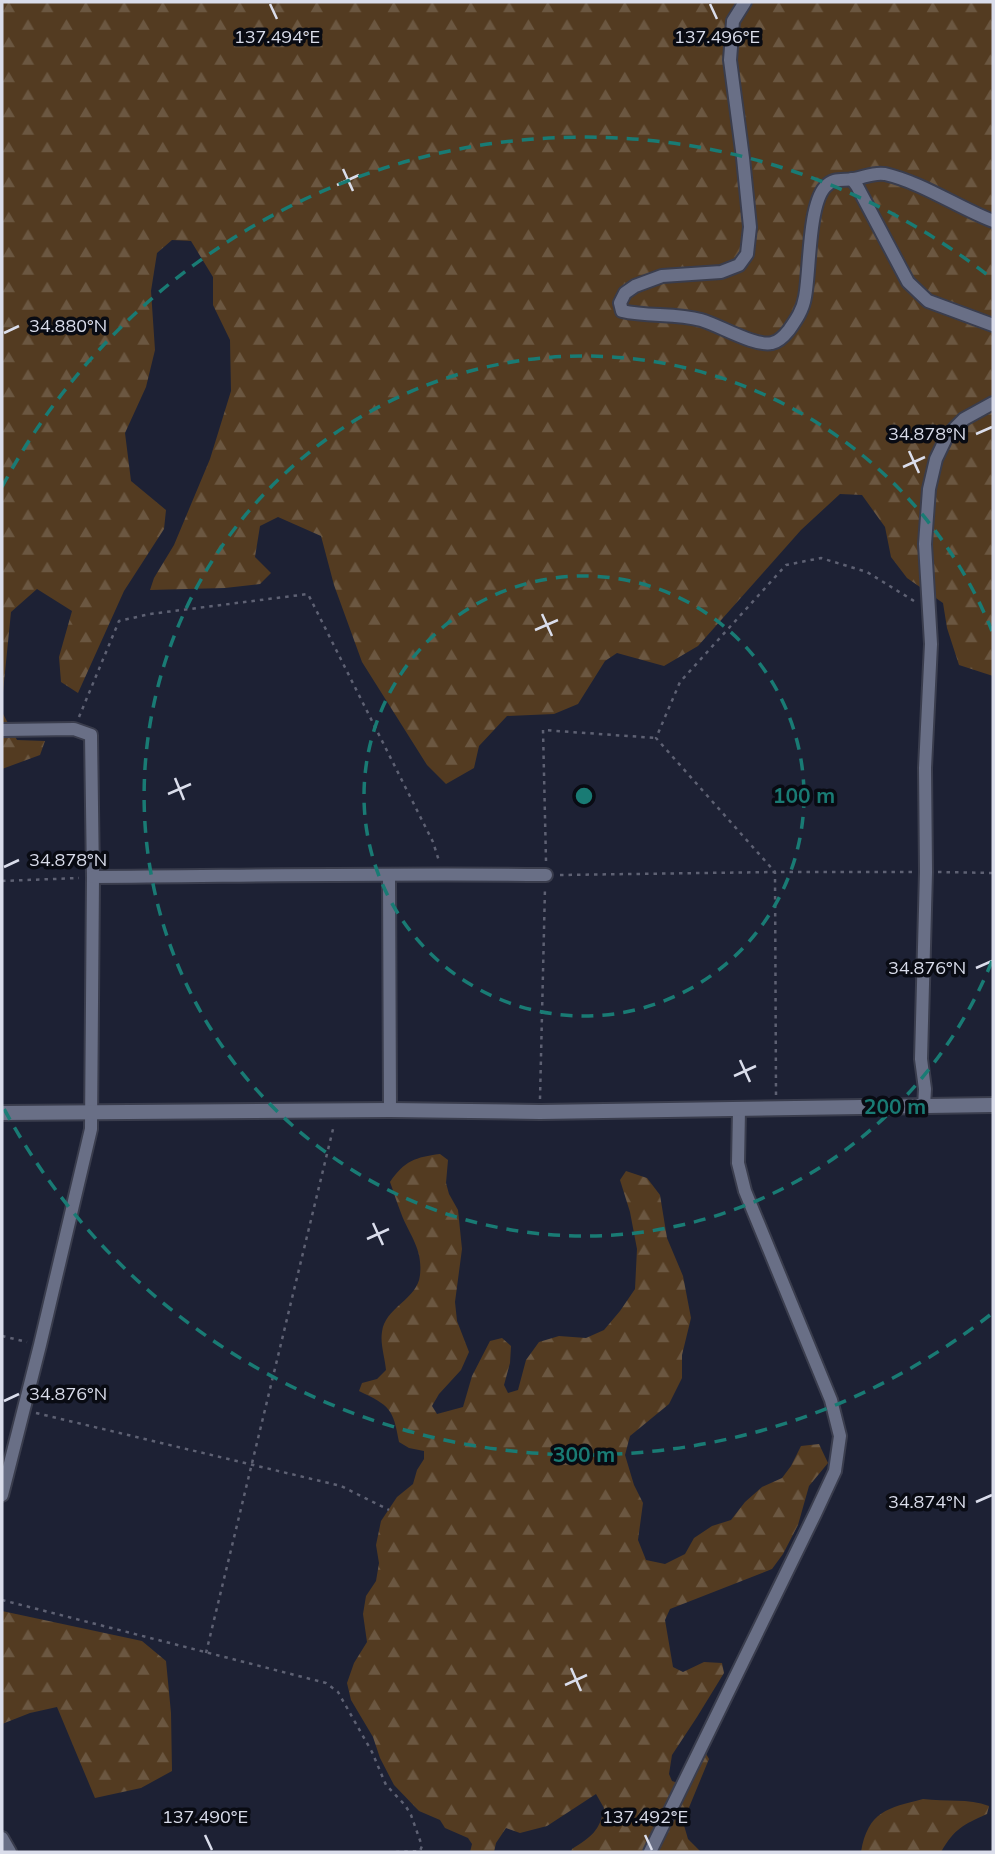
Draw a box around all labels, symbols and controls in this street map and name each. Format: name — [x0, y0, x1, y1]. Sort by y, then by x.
text: 137.494°E — [234, 25, 320, 48]
text: 137.496°E — [674, 25, 760, 48]
text: 34.880°N — [29, 314, 107, 337]
text: 34.878°N — [888, 422, 966, 445]
text: 100 m — [773, 782, 835, 808]
centre of rings — [572, 784, 596, 808]
text: 34.878°N — [29, 848, 107, 871]
text: 34.876°N — [888, 956, 966, 979]
text: 200 m — [864, 1093, 926, 1119]
text: 34.876°N — [29, 1382, 107, 1405]
text: 300 m — [553, 1441, 615, 1467]
text: 34.874°N — [888, 1490, 966, 1513]
text: 137.490°E — [162, 1805, 248, 1828]
text: 137.492°E — [602, 1805, 688, 1828]

